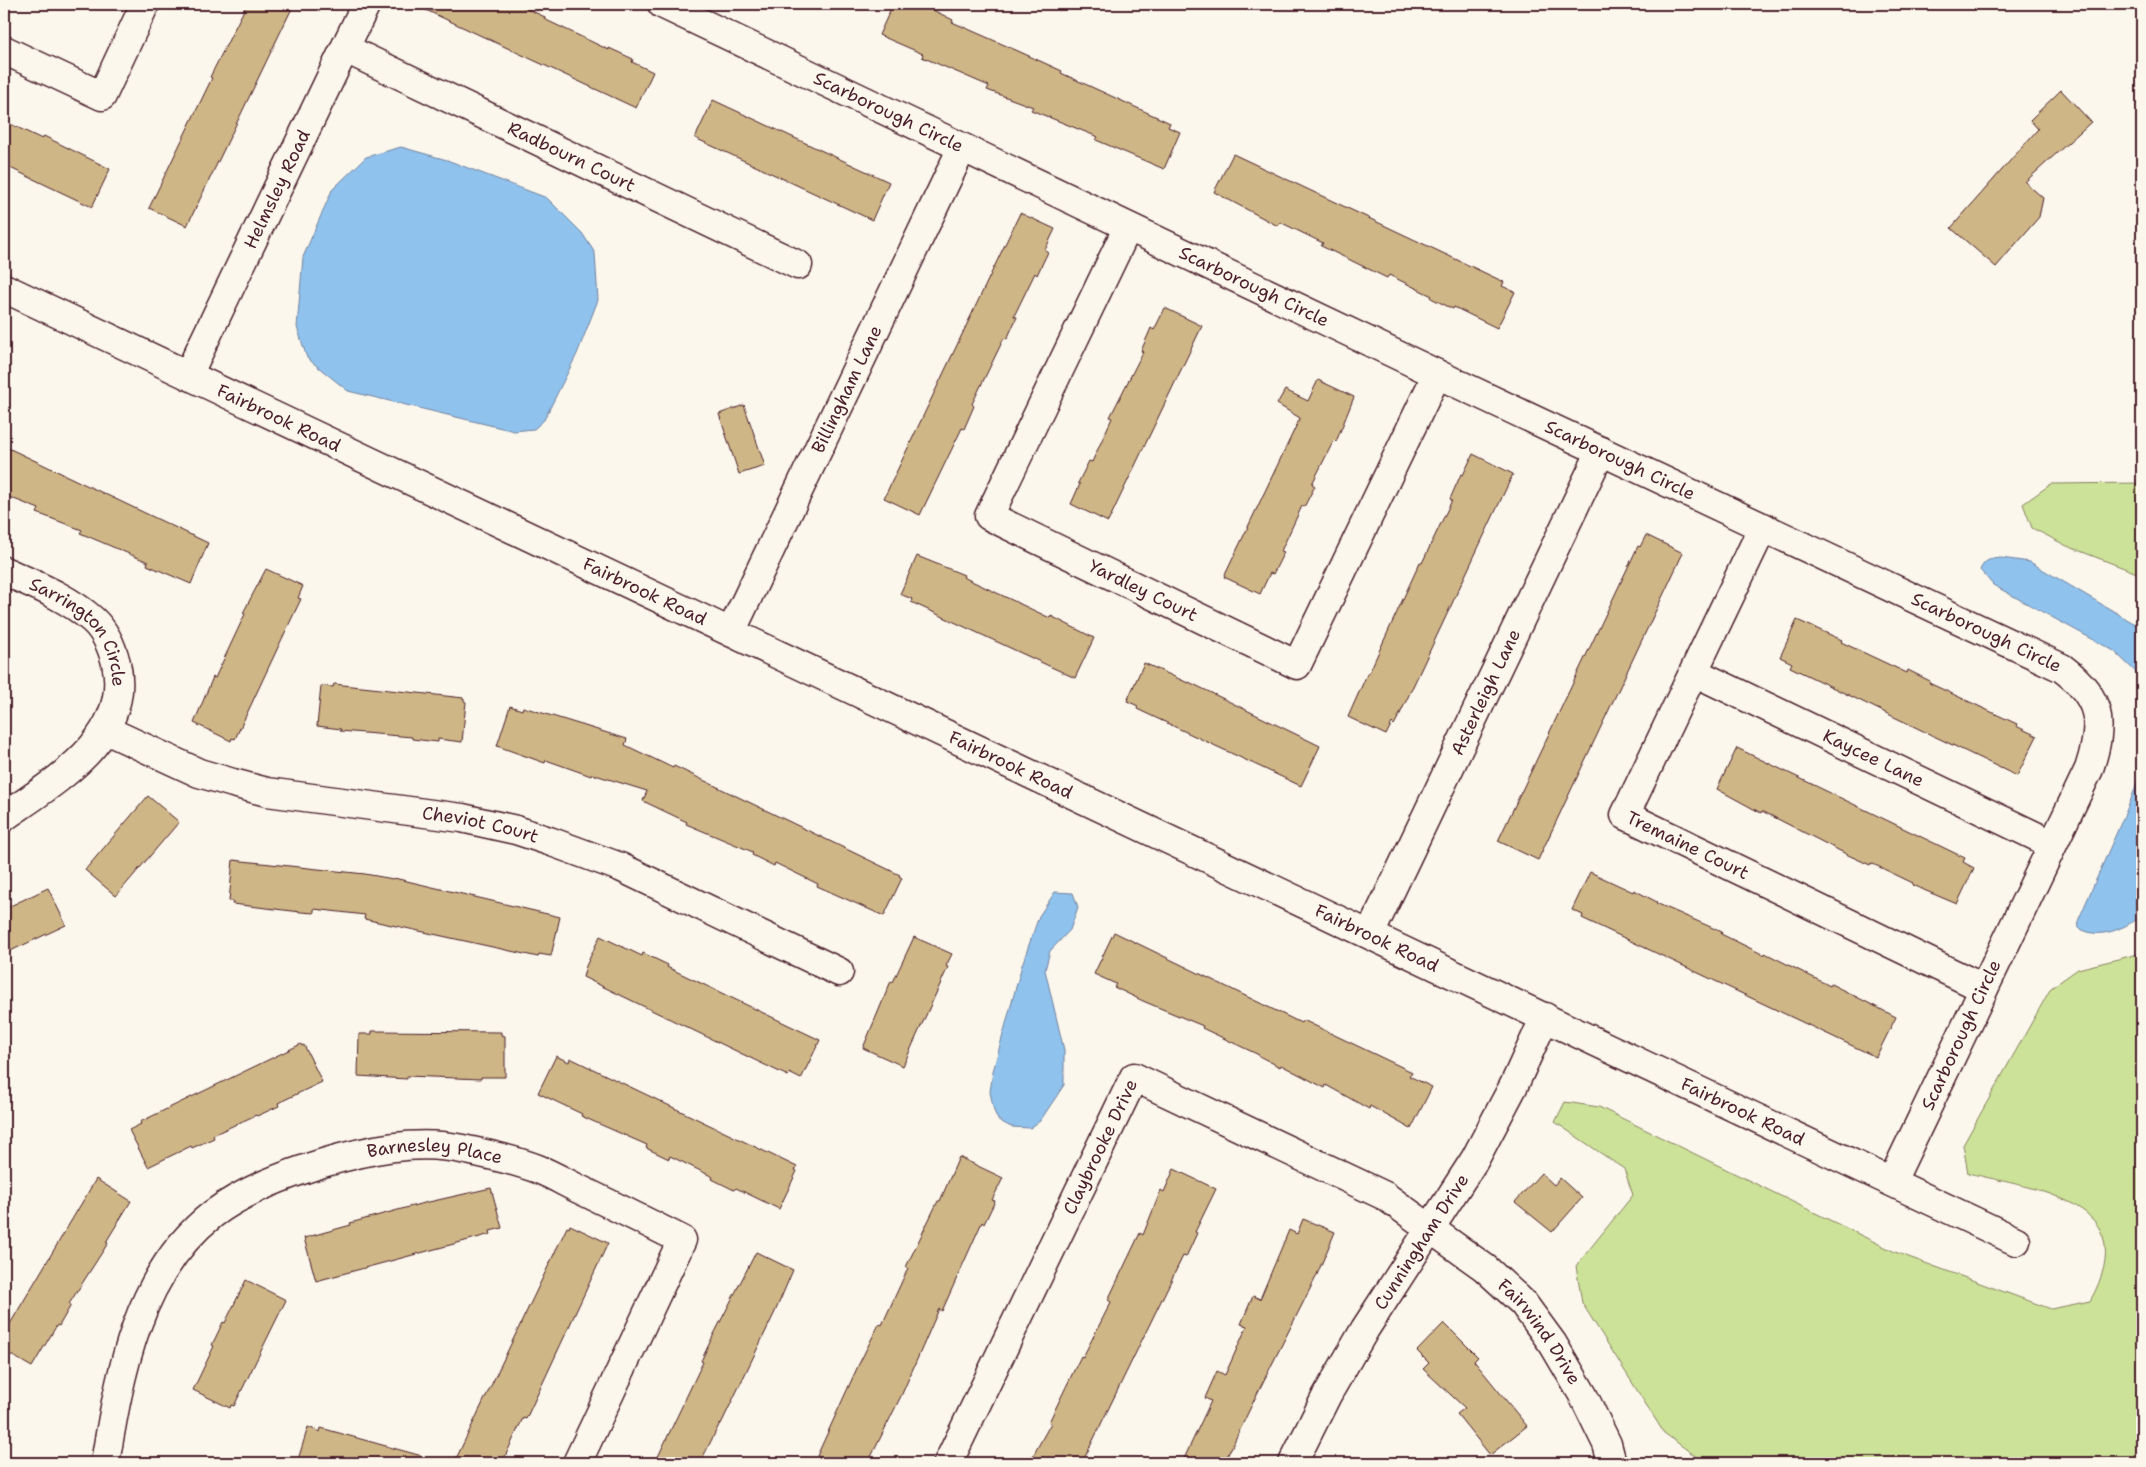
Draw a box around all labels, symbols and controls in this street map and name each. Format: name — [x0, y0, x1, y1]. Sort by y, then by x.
street label: Scarborough Circle — [810, 66, 967, 158]
street label: Radbourn Court — [504, 116, 640, 198]
street label: Helmsley Road — [238, 126, 316, 253]
street label: Scarborough Circle — [1175, 241, 1333, 333]
street label: Billingham Lane — [806, 321, 888, 457]
street label: Fairbrook Road — [213, 378, 345, 458]
street label: Scarborough Circle — [1541, 414, 1699, 506]
street label: Fairbrook Road — [579, 552, 711, 631]
street label: Yardley Court — [1085, 554, 1202, 627]
street label: Sarrington Circle — [26, 572, 130, 687]
street label: Scarborough Circle — [1907, 587, 2066, 678]
street label: Asterleigh Lane — [1445, 625, 1526, 759]
street label: Kaycee Lane — [1819, 724, 1928, 793]
street label: Fairbrook Road — [945, 725, 1077, 805]
street label: Cheviot Court — [421, 801, 542, 849]
street label: Tremaine Court — [1622, 805, 1753, 885]
street label: Fairbrook Road — [1311, 899, 1443, 978]
street label: Scarborough Circle — [1916, 956, 2006, 1114]
street label: Fairbrook Road — [1677, 1072, 1809, 1151]
street label: Claybrooke Drive — [1058, 1075, 1143, 1218]
street label: Barnesley Place — [365, 1133, 505, 1170]
street label: Cunningham Drive — [1369, 1169, 1474, 1315]
street label: Fairwind Drive — [1492, 1274, 1586, 1389]

